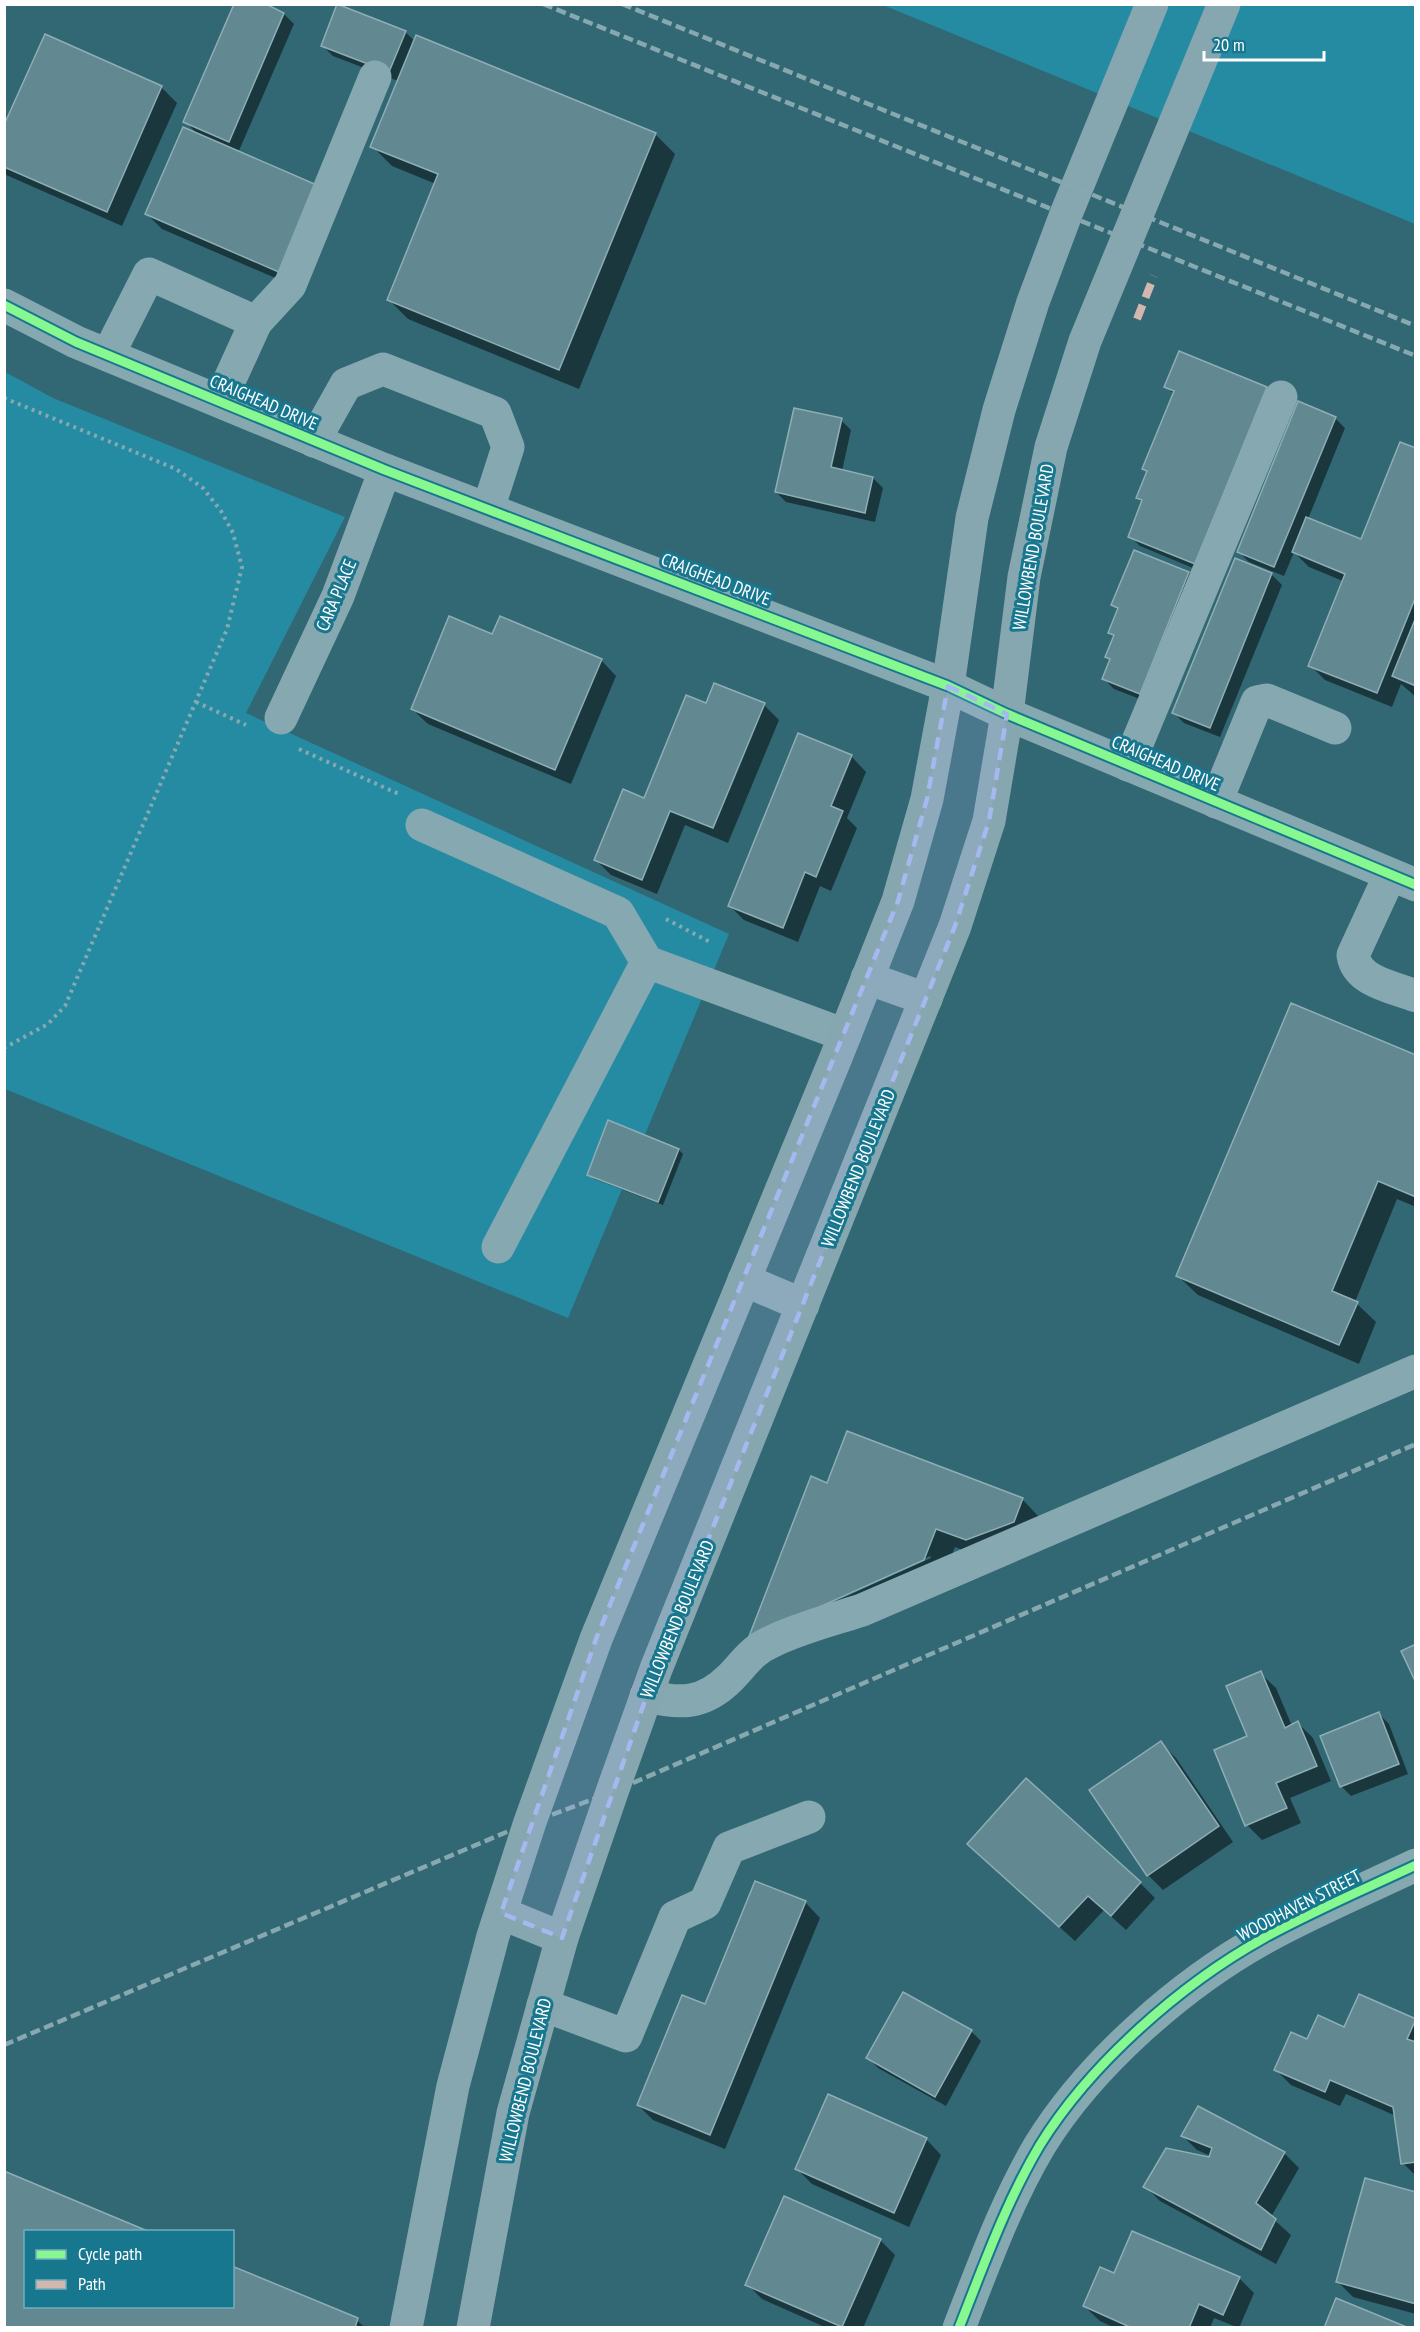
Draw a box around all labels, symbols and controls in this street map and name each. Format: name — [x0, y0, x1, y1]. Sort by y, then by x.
scale bar — [1204, 24, 1324, 62]
text: 20 m — [1213, 33, 1245, 56]
street label: CRAIGHEAD DRIVE — [206, 369, 322, 435]
street label: WILLOWBEND BOULEVARD — [1007, 462, 1059, 632]
street label: CRAIGHEAD DRIVE — [658, 548, 774, 610]
street label: CARA PLACE — [311, 555, 361, 635]
street label: CRAIGHEAD DRIVE — [1108, 730, 1224, 796]
street label: WILLOWBEND BOULEVARD — [816, 1086, 900, 1250]
street label: WILLOWBEND BOULEVARD — [635, 1537, 719, 1701]
street label: WOODHAVEN STREET — [1233, 1864, 1365, 1946]
street label: WILLOWBEND BOULEVARD — [493, 1996, 557, 2164]
legend — [24, 2230, 234, 2308]
text: Cycle path — [78, 2242, 142, 2265]
text: Path — [78, 2272, 106, 2295]

